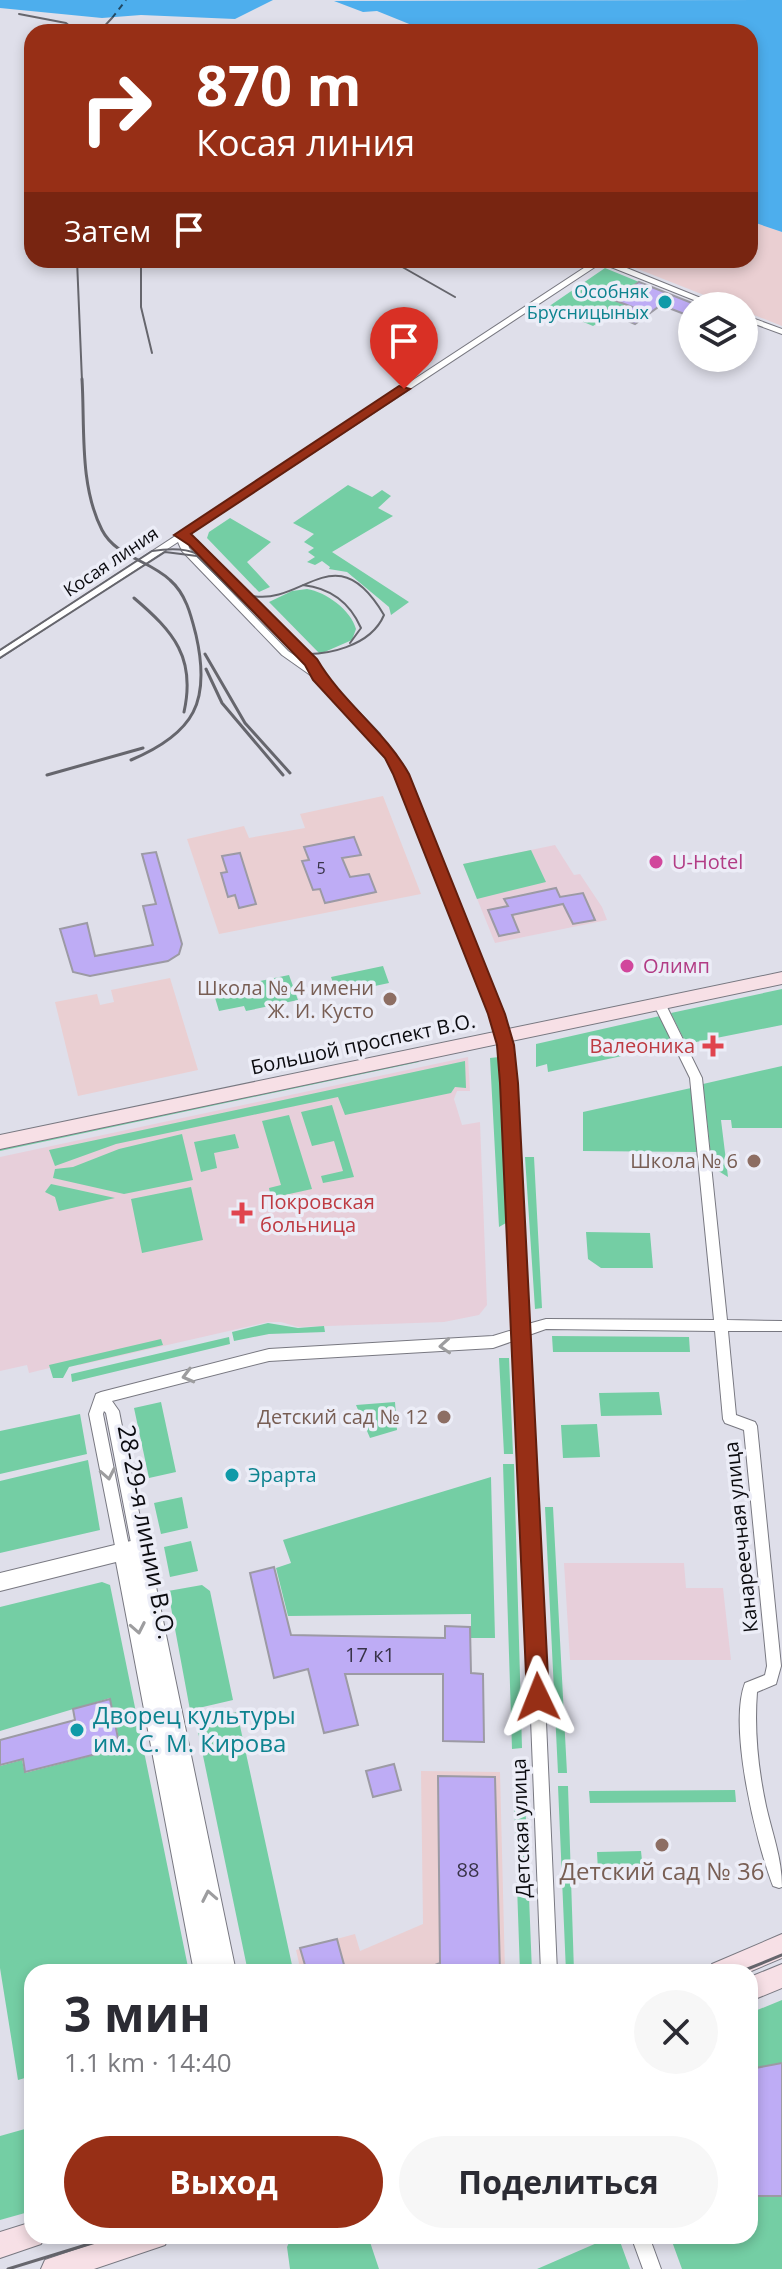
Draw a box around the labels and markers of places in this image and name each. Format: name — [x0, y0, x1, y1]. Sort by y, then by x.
place label: Особняк Брусницыных — [527, 279, 650, 324]
marker: Особняк Брусницыных — [656, 293, 674, 311]
pin — [370, 307, 438, 389]
place label: U-Hotel — [672, 848, 743, 875]
marker: U-Hotel — [647, 853, 665, 871]
place label: Олимп — [643, 952, 710, 979]
marker: Олимп — [618, 957, 636, 975]
place label: Школа № 4 имени Ж. И. Кусто — [197, 974, 374, 1024]
marker: Школа № 4 имени Ж. И. Кусто — [381, 990, 399, 1008]
place label: Валеоника — [589, 1032, 695, 1059]
marker: Валеоника — [702, 1035, 724, 1057]
place label: Школа № 6 — [630, 1147, 738, 1174]
marker: Школа № 6 — [745, 1152, 763, 1170]
place label: Покровская больница — [260, 1188, 375, 1238]
marker: Покровская больница — [231, 1202, 253, 1224]
place label: Детский сад № 12 — [257, 1403, 428, 1430]
marker: Детский сад № 12 — [435, 1408, 453, 1426]
place label: Эрарта — [248, 1461, 317, 1488]
marker: Эрарта — [223, 1466, 241, 1484]
place label: Дворец культуры им. С. М. Кирова — [93, 1698, 296, 1759]
marker: Дворец культуры им. С. М. Кирова — [68, 1721, 86, 1739]
marker: Детский сад № 36 — [653, 1836, 671, 1854]
place label: Детский сад № 36 — [560, 1854, 764, 1887]

